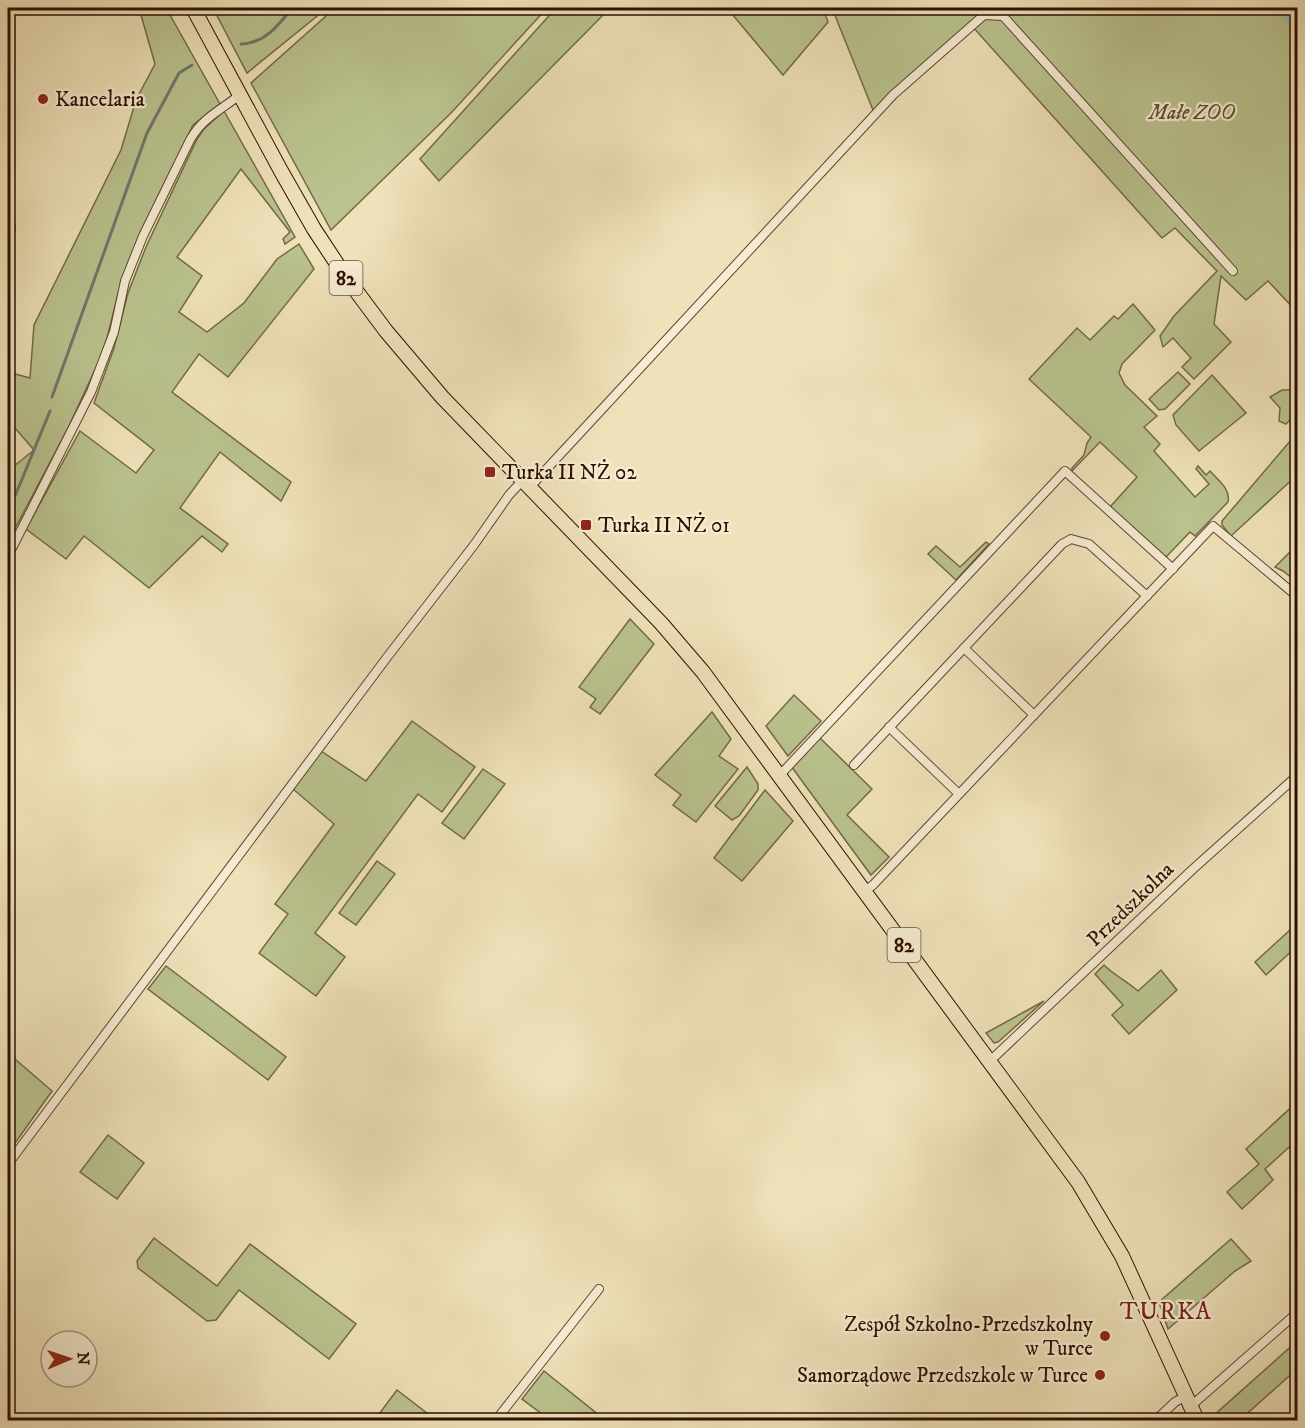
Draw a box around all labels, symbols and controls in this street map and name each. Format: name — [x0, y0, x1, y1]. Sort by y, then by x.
place label: Kancelaria — [55, 87, 145, 113]
marker: Kancelaria — [36, 92, 50, 106]
park label: Małe ZOO — [1147, 100, 1236, 126]
road number: 82 — [330, 261, 362, 295]
place label: Turka II NŻ 02 — [502, 459, 637, 486]
marker: Turka II NŻ 02 — [483, 465, 497, 479]
place label: Turka II NŻ 01 — [598, 512, 730, 539]
marker: Turka II NŻ 01 — [579, 518, 593, 532]
street label: Przedszkolna — [1082, 857, 1180, 953]
road number: 82 — [888, 928, 920, 962]
district label: TURKA — [1120, 1297, 1212, 1327]
place label: Zespół Szkolno-Przedszkolny w Turce — [844, 1312, 1094, 1362]
north arrow — [39, 1329, 99, 1389]
marker: Zespół Szkolno-Przedszkolny w Turce — [1098, 1329, 1112, 1343]
text: N — [73, 1352, 93, 1365]
place label: Samorządowe Przedszkole w Turce — [797, 1363, 1088, 1389]
marker: Samorządowe Przedszkole w Turce — [1093, 1368, 1107, 1382]

